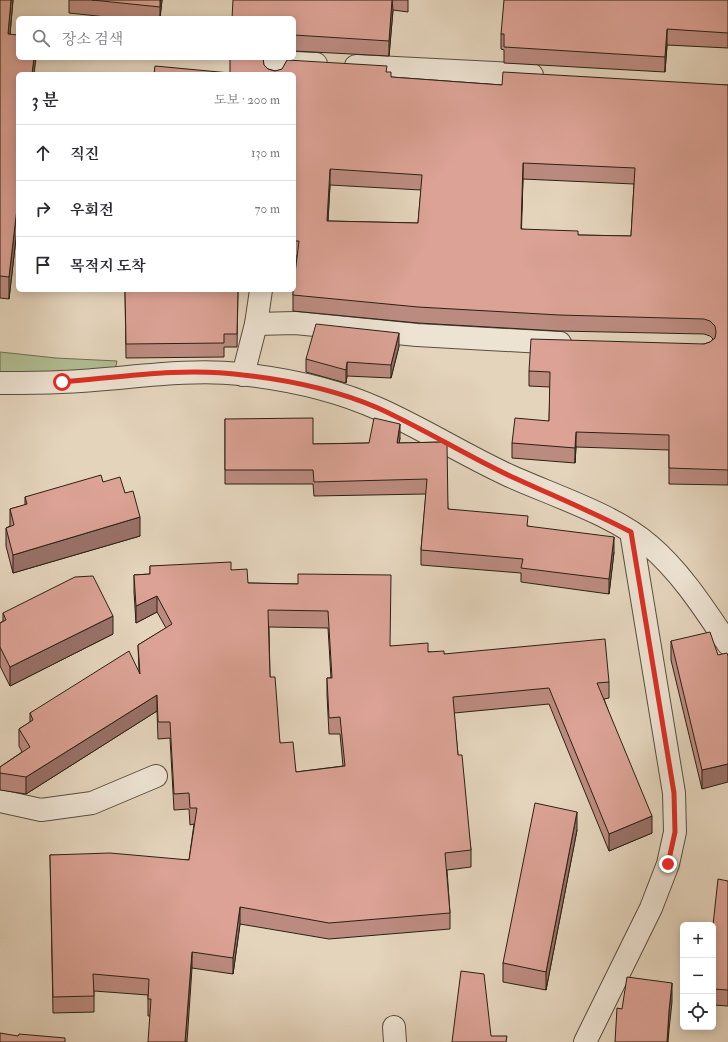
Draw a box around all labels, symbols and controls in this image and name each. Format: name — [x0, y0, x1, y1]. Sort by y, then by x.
search box — [16, 16, 296, 60]
icon: search — [30, 27, 52, 49]
text: 장소 검색 — [62, 30, 123, 49]
text: 3 분 — [32, 90, 59, 111]
text: 도보 · 200 m — [214, 92, 280, 108]
icon: ahead — [32, 142, 54, 164]
text: 직진 — [70, 145, 99, 164]
text: 130 m — [251, 145, 280, 161]
icon: right — [32, 198, 54, 220]
text: 우회전 — [70, 201, 113, 220]
text: 70 m — [255, 201, 280, 217]
icon: arrive — [32, 254, 54, 276]
text: 목적지 도착 — [70, 257, 146, 276]
route start — [53, 373, 71, 391]
route end — [659, 855, 677, 873]
map controls — [680, 922, 716, 1030]
button: + — [680, 922, 716, 958]
button: − — [680, 958, 716, 994]
button: locate — [680, 994, 716, 1030]

